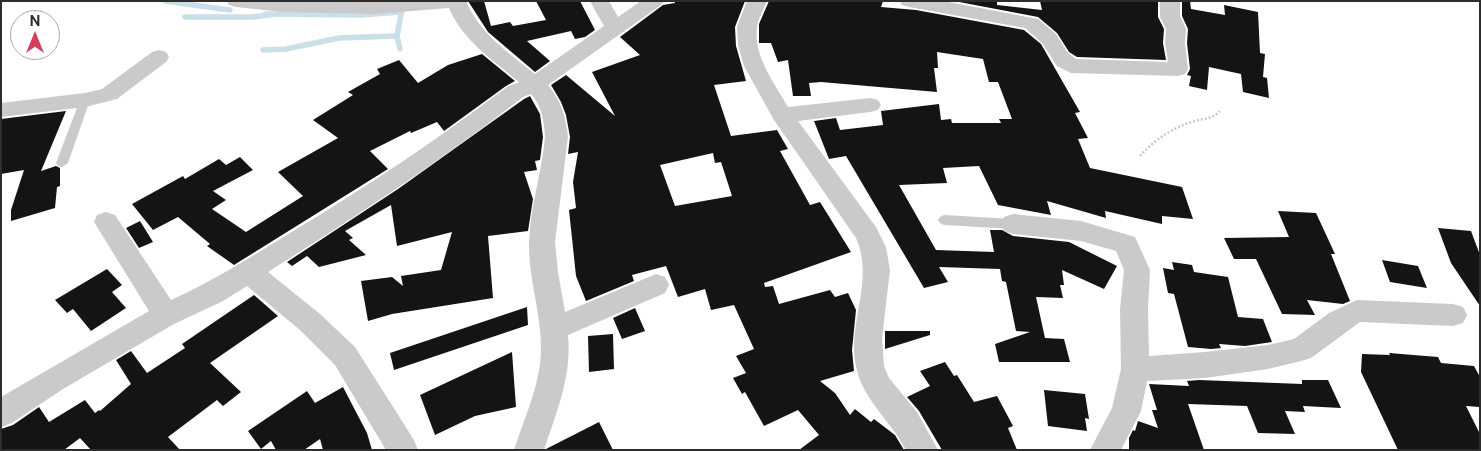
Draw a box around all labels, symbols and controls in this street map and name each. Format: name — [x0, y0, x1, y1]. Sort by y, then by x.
north arrow — [10, 10, 60, 60]
text: N — [30, 13, 40, 29]

